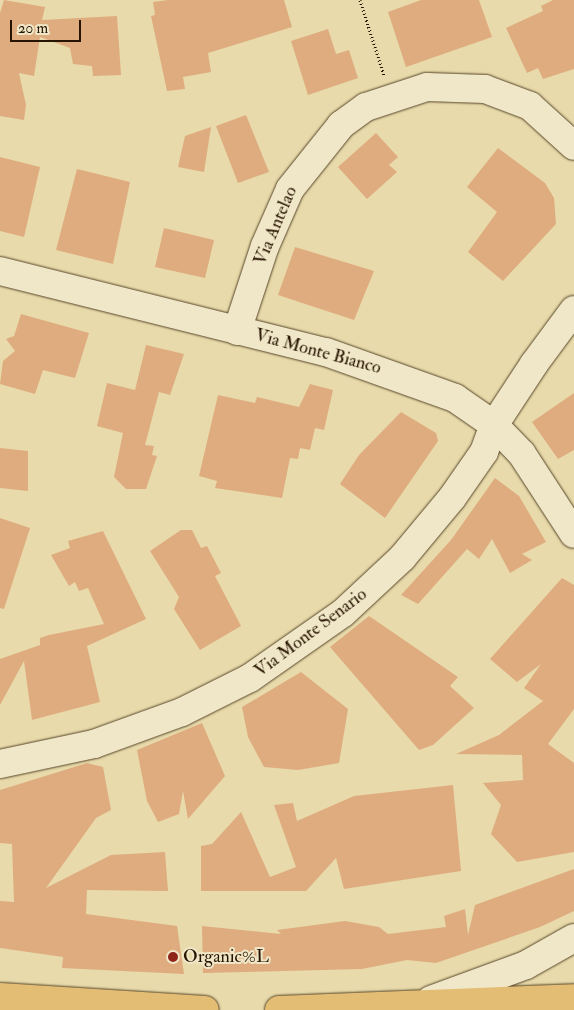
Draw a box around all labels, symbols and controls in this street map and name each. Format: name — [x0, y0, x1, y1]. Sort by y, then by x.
scale bar — [12, 10, 84, 42]
text: 20 m — [18, 19, 48, 38]
street label: Via Antelao — [250, 183, 302, 269]
street label: Via Monte Bianco — [253, 325, 383, 379]
street label: Via Monte Senario — [251, 584, 371, 682]
place label: Organic%L — [183, 946, 269, 968]
marker: Organic%L — [167, 951, 179, 963]

